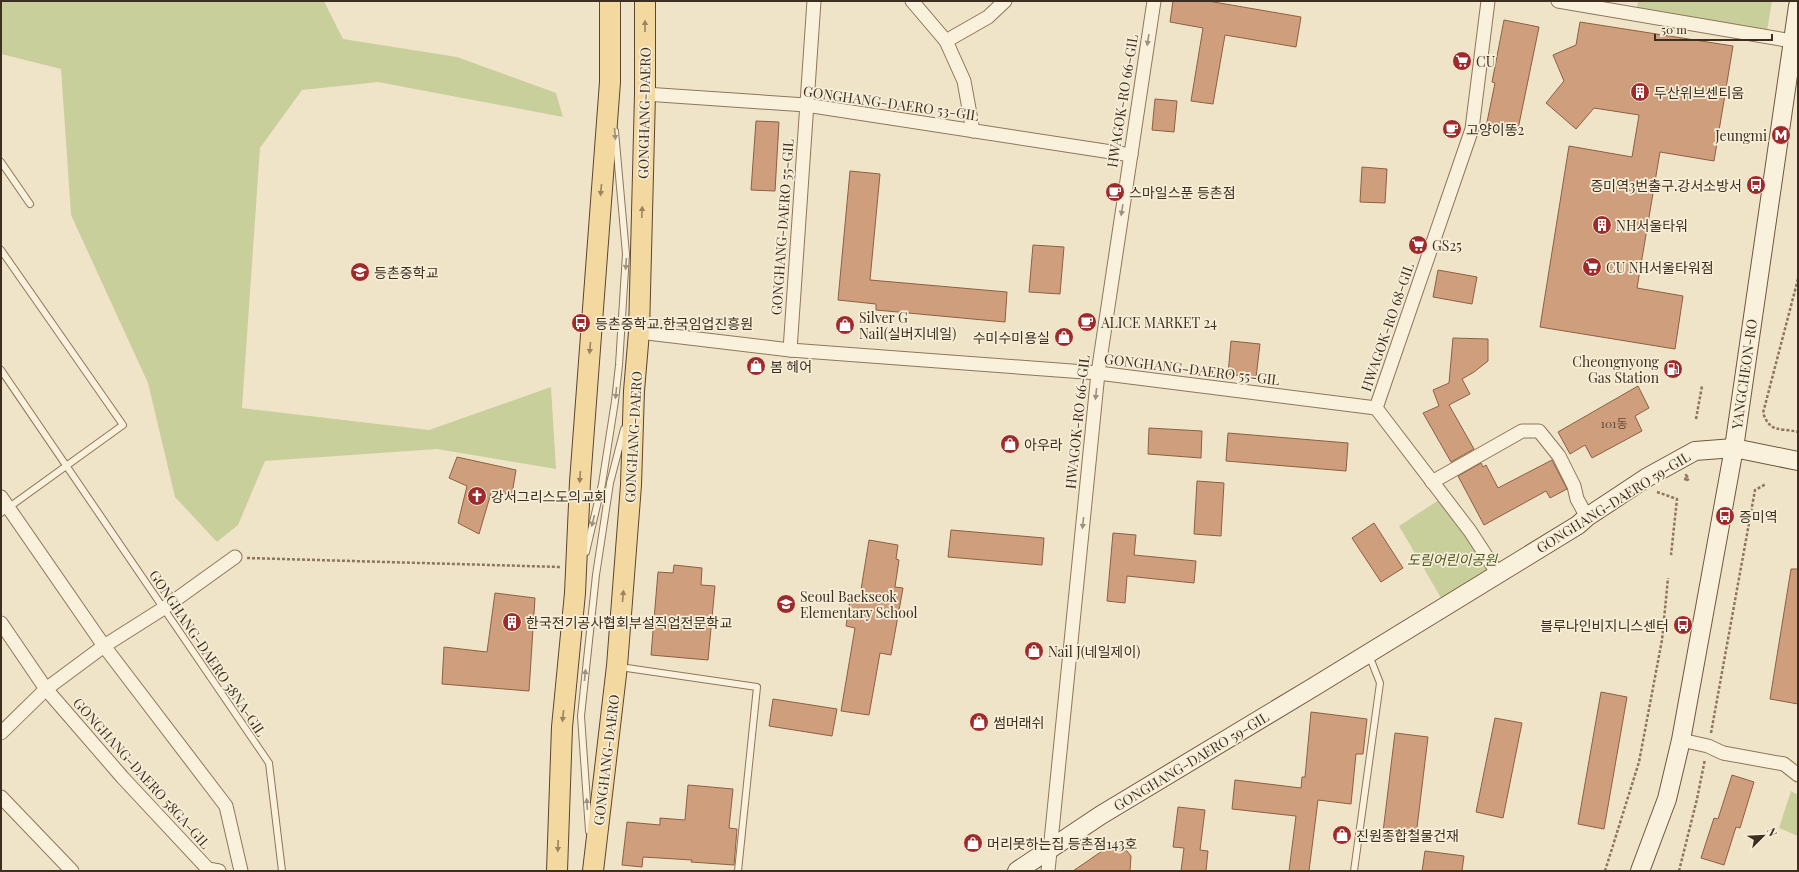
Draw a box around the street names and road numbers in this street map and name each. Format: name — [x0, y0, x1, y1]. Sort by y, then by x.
street label: HWAGOK-RO 66-GIL — [1102, 33, 1142, 169]
street label: GONGHANG-DAERO — [633, 47, 655, 179]
street label: GONGHANG-DAERO 53-GIL — [802, 81, 980, 125]
street label: GONGHANG-DAERO 55-GIL — [766, 138, 798, 316]
street label: HWAGOK-RO 68-GIL — [1356, 260, 1418, 394]
street label: YANGCHEON-RO — [1727, 318, 1761, 431]
street label: GONGHANG-DAERO 55-GIL — [1103, 349, 1281, 389]
street label: HWAGOK-RO 66-GIL — [1061, 354, 1093, 490]
street label: GONGHANG-DAERO — [620, 371, 646, 503]
street label: GONGHANG-DAERO 59-GIL — [1532, 447, 1694, 557]
street label: GONGHANG-DAERO 58NA-GIL — [145, 566, 271, 740]
street label: GONGHANG-DAERO 58GA-GIL — [69, 693, 215, 853]
street label: GONGHANG-DAERO — [589, 693, 623, 827]
street label: GONGHANG-DAERO 59-GIL — [1110, 707, 1272, 815]

